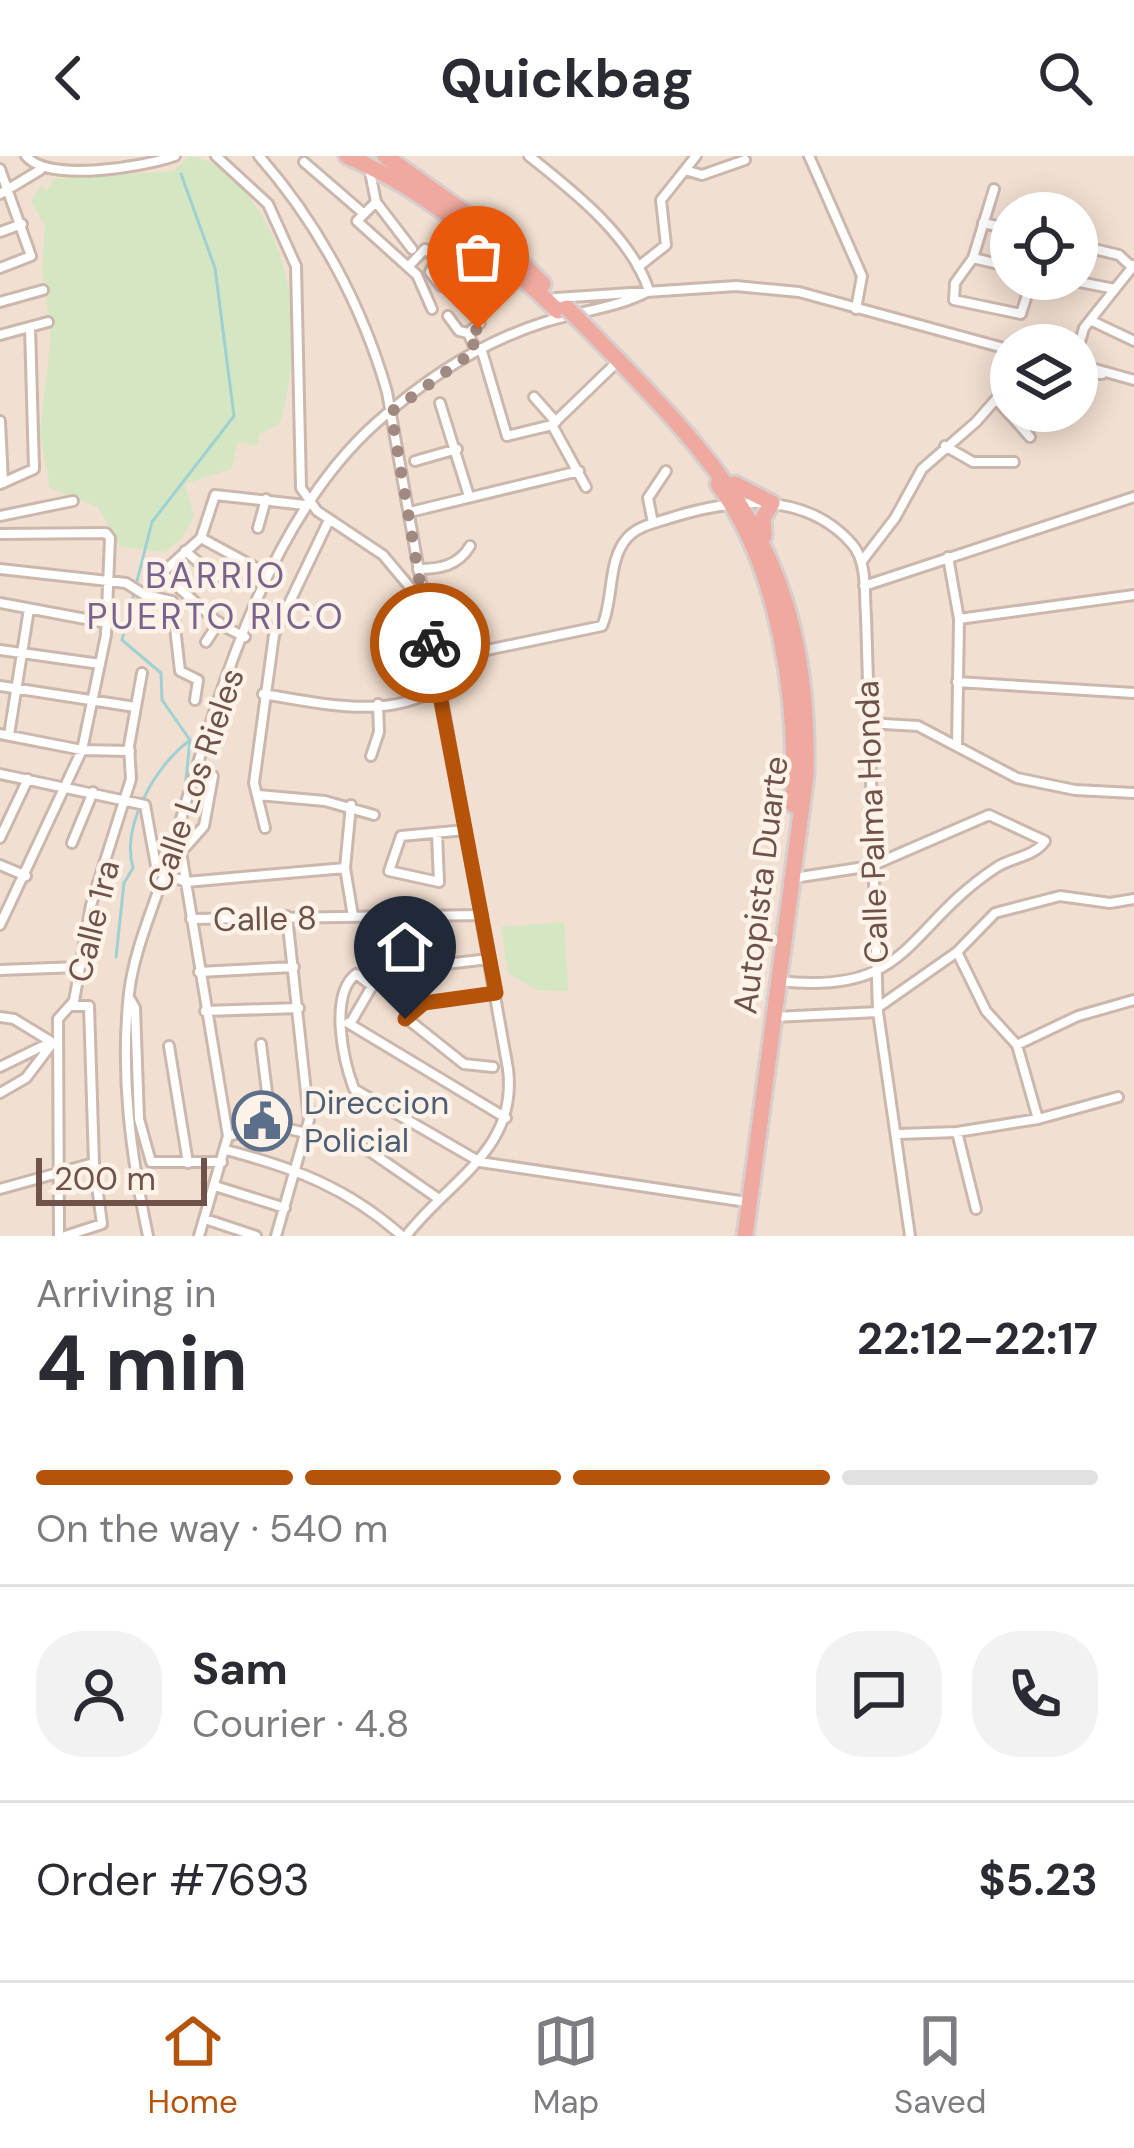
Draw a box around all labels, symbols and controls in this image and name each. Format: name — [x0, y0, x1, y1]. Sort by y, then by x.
text: Quickbag — [440, 43, 694, 114]
icon: back — [36, 45, 102, 111]
icon: search — [1032, 45, 1098, 111]
map controls — [990, 192, 1098, 432]
button: locate — [990, 192, 1098, 300]
pin — [427, 206, 529, 329]
icon: bag — [445, 224, 511, 290]
button: layers — [990, 324, 1098, 432]
district label: BARRIO PUERTO RICO — [86, 552, 346, 640]
courier — [370, 583, 490, 703]
icon: bike — [397, 610, 463, 676]
street label: Calle Los Rieles — [137, 662, 254, 898]
street label: Calle Palma Honda — [845, 680, 898, 964]
street label: Autopista Duarte — [723, 754, 798, 1017]
street label: Calle 1ra — [58, 856, 129, 987]
street label: Calle 8 — [213, 896, 317, 941]
pin — [354, 896, 456, 1019]
icon: home — [372, 914, 438, 980]
place label: Direccion Policial — [304, 1081, 449, 1162]
public building icon: Direccion Policial — [231, 1090, 293, 1152]
scale bar — [36, 1152, 207, 1205]
text: 200 m — [54, 1157, 156, 1200]
text: Arriving in — [36, 1268, 216, 1319]
text: 22:12–22:17 — [857, 1309, 1098, 1368]
text: 4 min — [36, 1313, 248, 1414]
text: On the way · 540 m — [36, 1503, 388, 1554]
button: person — [36, 1631, 162, 1757]
button: chat — [816, 1631, 942, 1757]
button: phone — [972, 1631, 1098, 1757]
text: Sam — [192, 1639, 288, 1698]
text: Courier · 4.8 — [192, 1698, 409, 1749]
text: Order #7693 — [36, 1850, 310, 1909]
text: $5.23 — [978, 1850, 1098, 1909]
tab: Home — [147, 2008, 238, 2123]
tab: Map — [533, 2008, 599, 2123]
tab: Saved — [894, 2008, 987, 2123]

